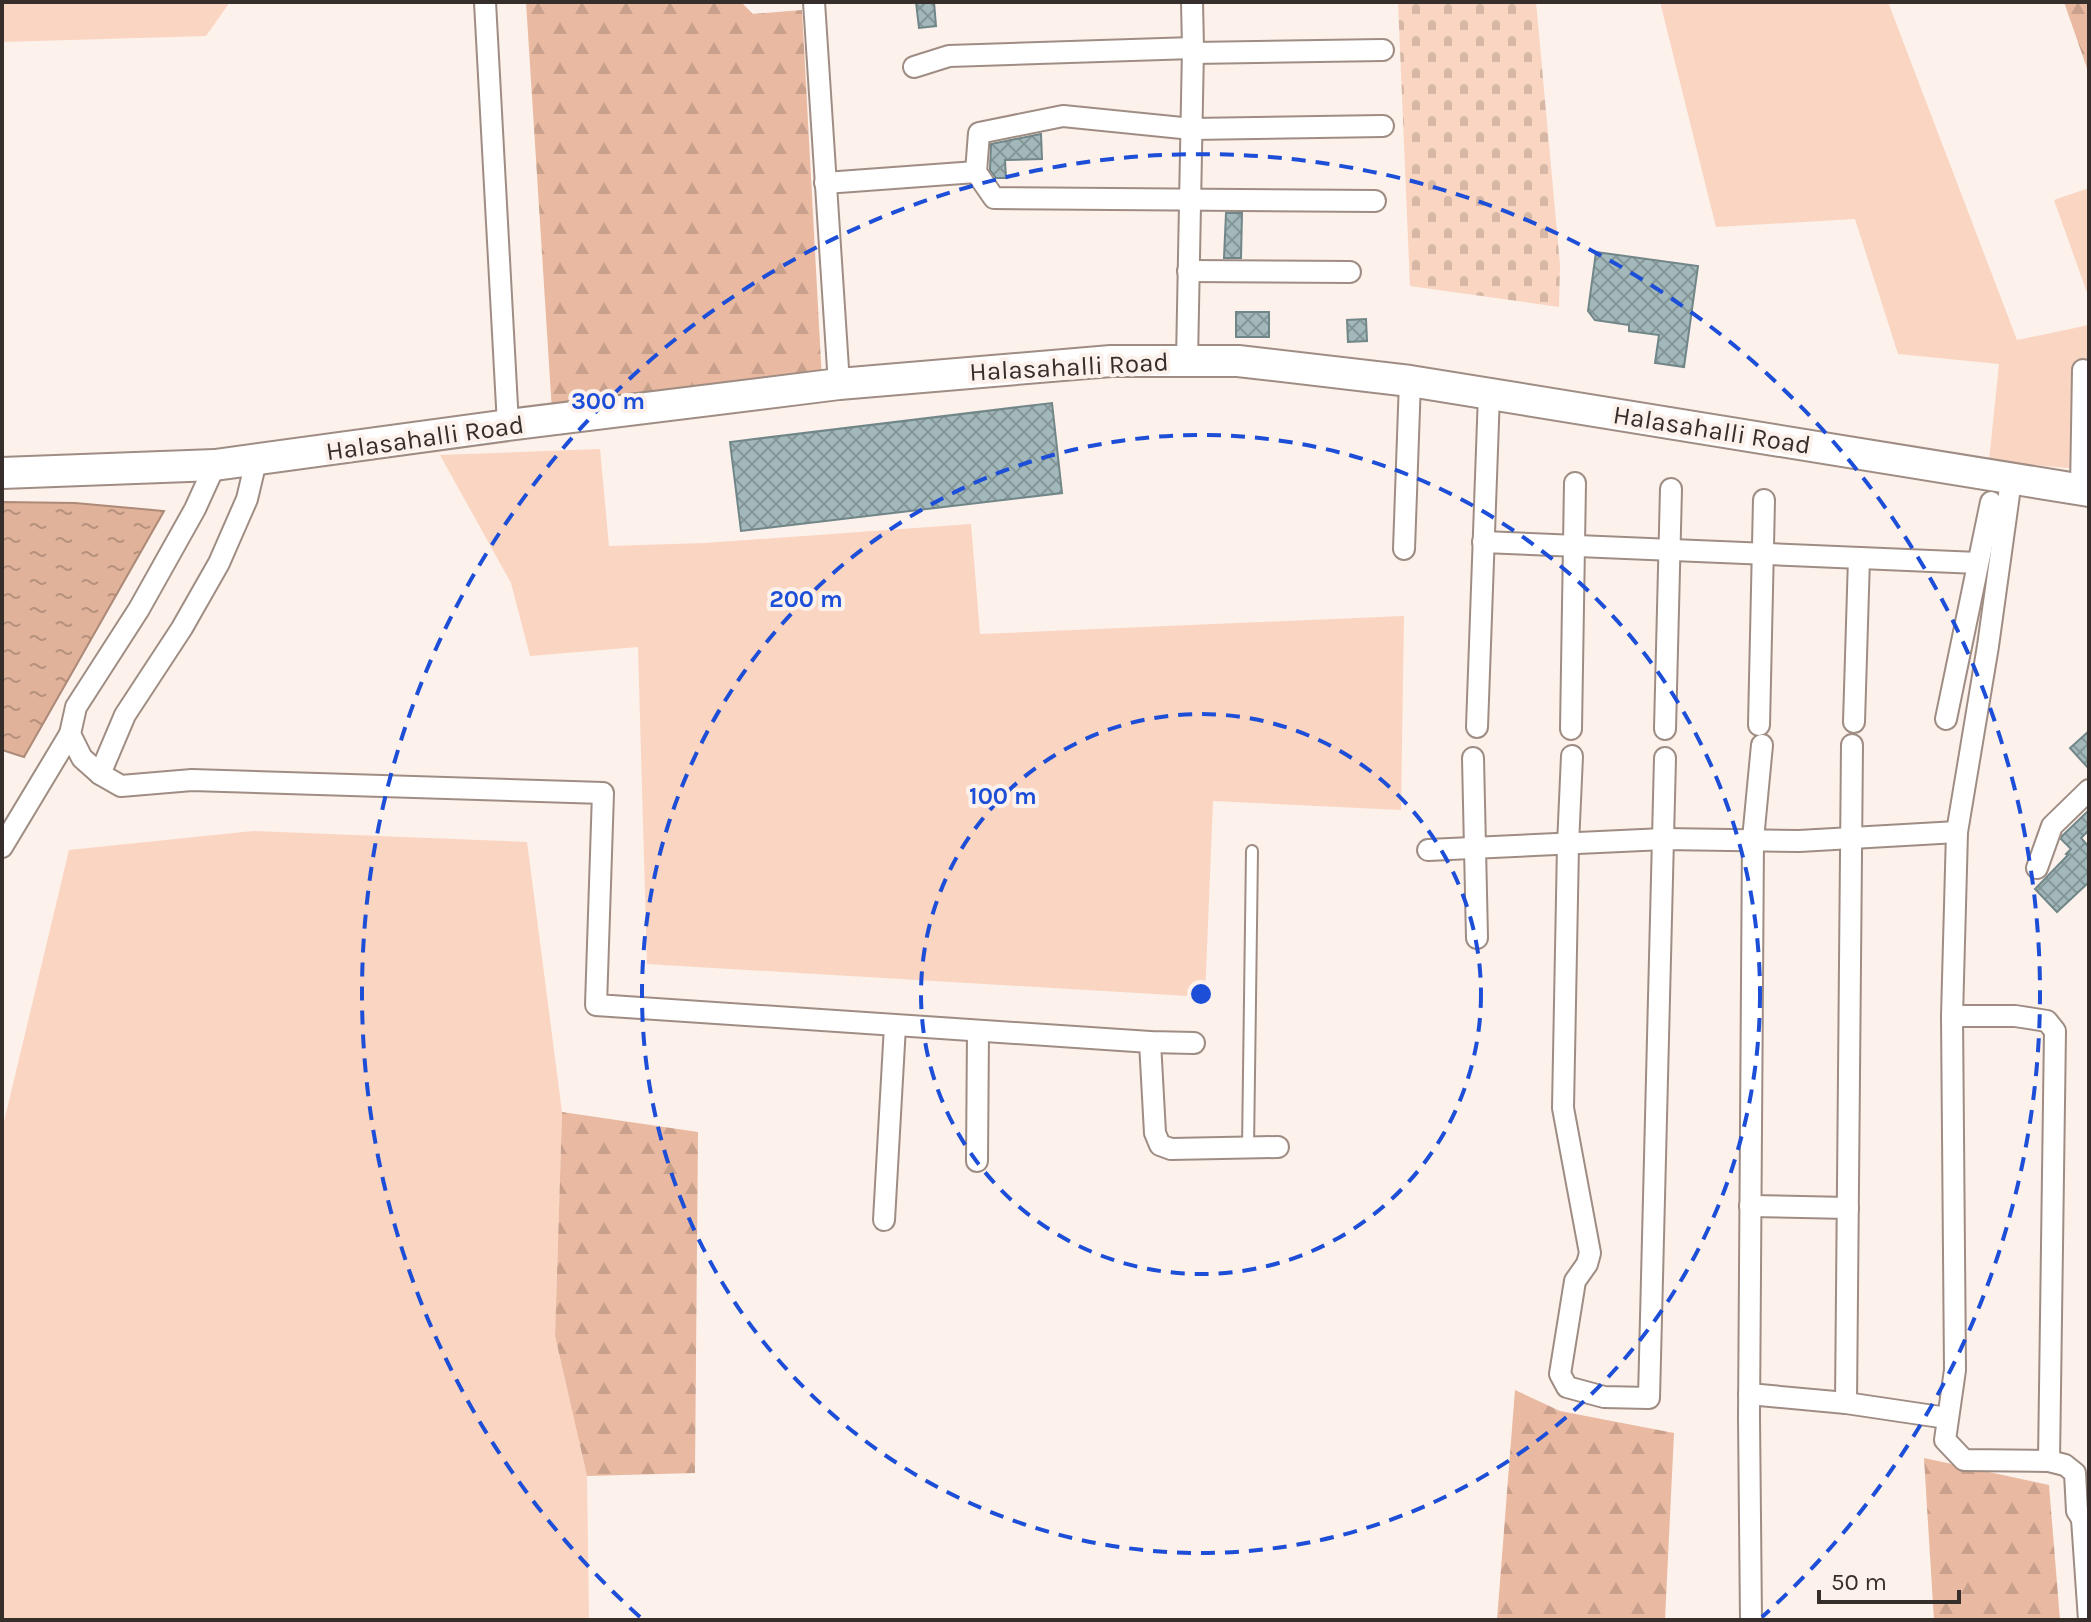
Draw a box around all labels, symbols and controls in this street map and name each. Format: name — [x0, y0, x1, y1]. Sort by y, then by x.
street label: Halasahalli Road — [969, 346, 1169, 388]
text: 300 m — [571, 387, 645, 415]
street label: Halasahalli Road — [1611, 399, 1813, 461]
street label: Halasahalli Road — [324, 409, 526, 467]
text: 200 m — [769, 585, 843, 613]
text: 100 m — [969, 782, 1037, 810]
centre of rings — [1187, 980, 1215, 1008]
scale bar — [1819, 1554, 1959, 1604]
text: 50 m — [1831, 1568, 1887, 1596]

